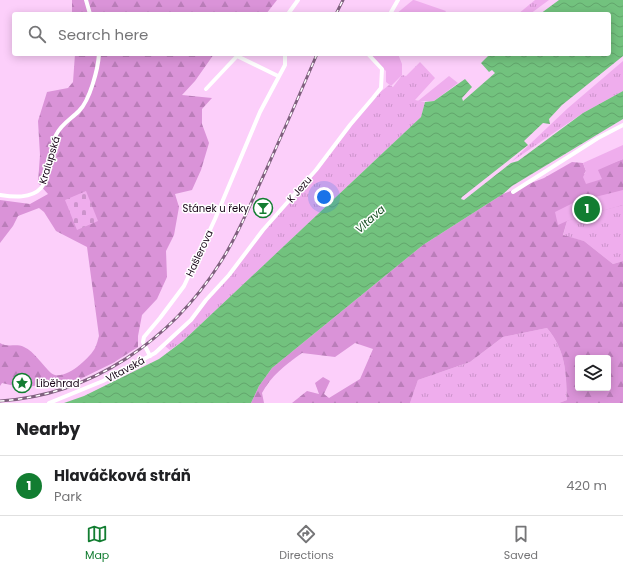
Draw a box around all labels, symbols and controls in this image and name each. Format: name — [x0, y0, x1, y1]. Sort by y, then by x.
search box — [12, 12, 611, 56]
icon: search — [26, 23, 48, 45]
text: Search here — [58, 24, 148, 45]
street label: Kralupská — [35, 134, 64, 186]
street label: K Jezu — [284, 173, 315, 206]
your location — [314, 187, 334, 207]
pin: 1 — [574, 194, 600, 224]
bar icon: Stánek u řeky — [252, 197, 274, 219]
place label: Stánek u řeky — [183, 201, 249, 216]
water label: Vltava — [352, 201, 389, 237]
street label: Hašlerova — [182, 227, 217, 279]
street label: Vltavská — [103, 353, 147, 386]
map controls — [575, 355, 611, 391]
button: layers — [575, 355, 611, 391]
place icon: Liběhrad — [11, 372, 33, 394]
place label: Liběhrad — [36, 376, 79, 391]
text: Nearby — [16, 417, 80, 441]
text: Hlaváčková stráň — [54, 465, 191, 486]
text: 1 — [27, 476, 31, 495]
text: 420 m — [566, 476, 607, 495]
text: Park — [54, 487, 82, 506]
tab: Map — [85, 523, 109, 564]
tab: Directions — [279, 523, 334, 564]
tab: Saved — [504, 523, 538, 564]

